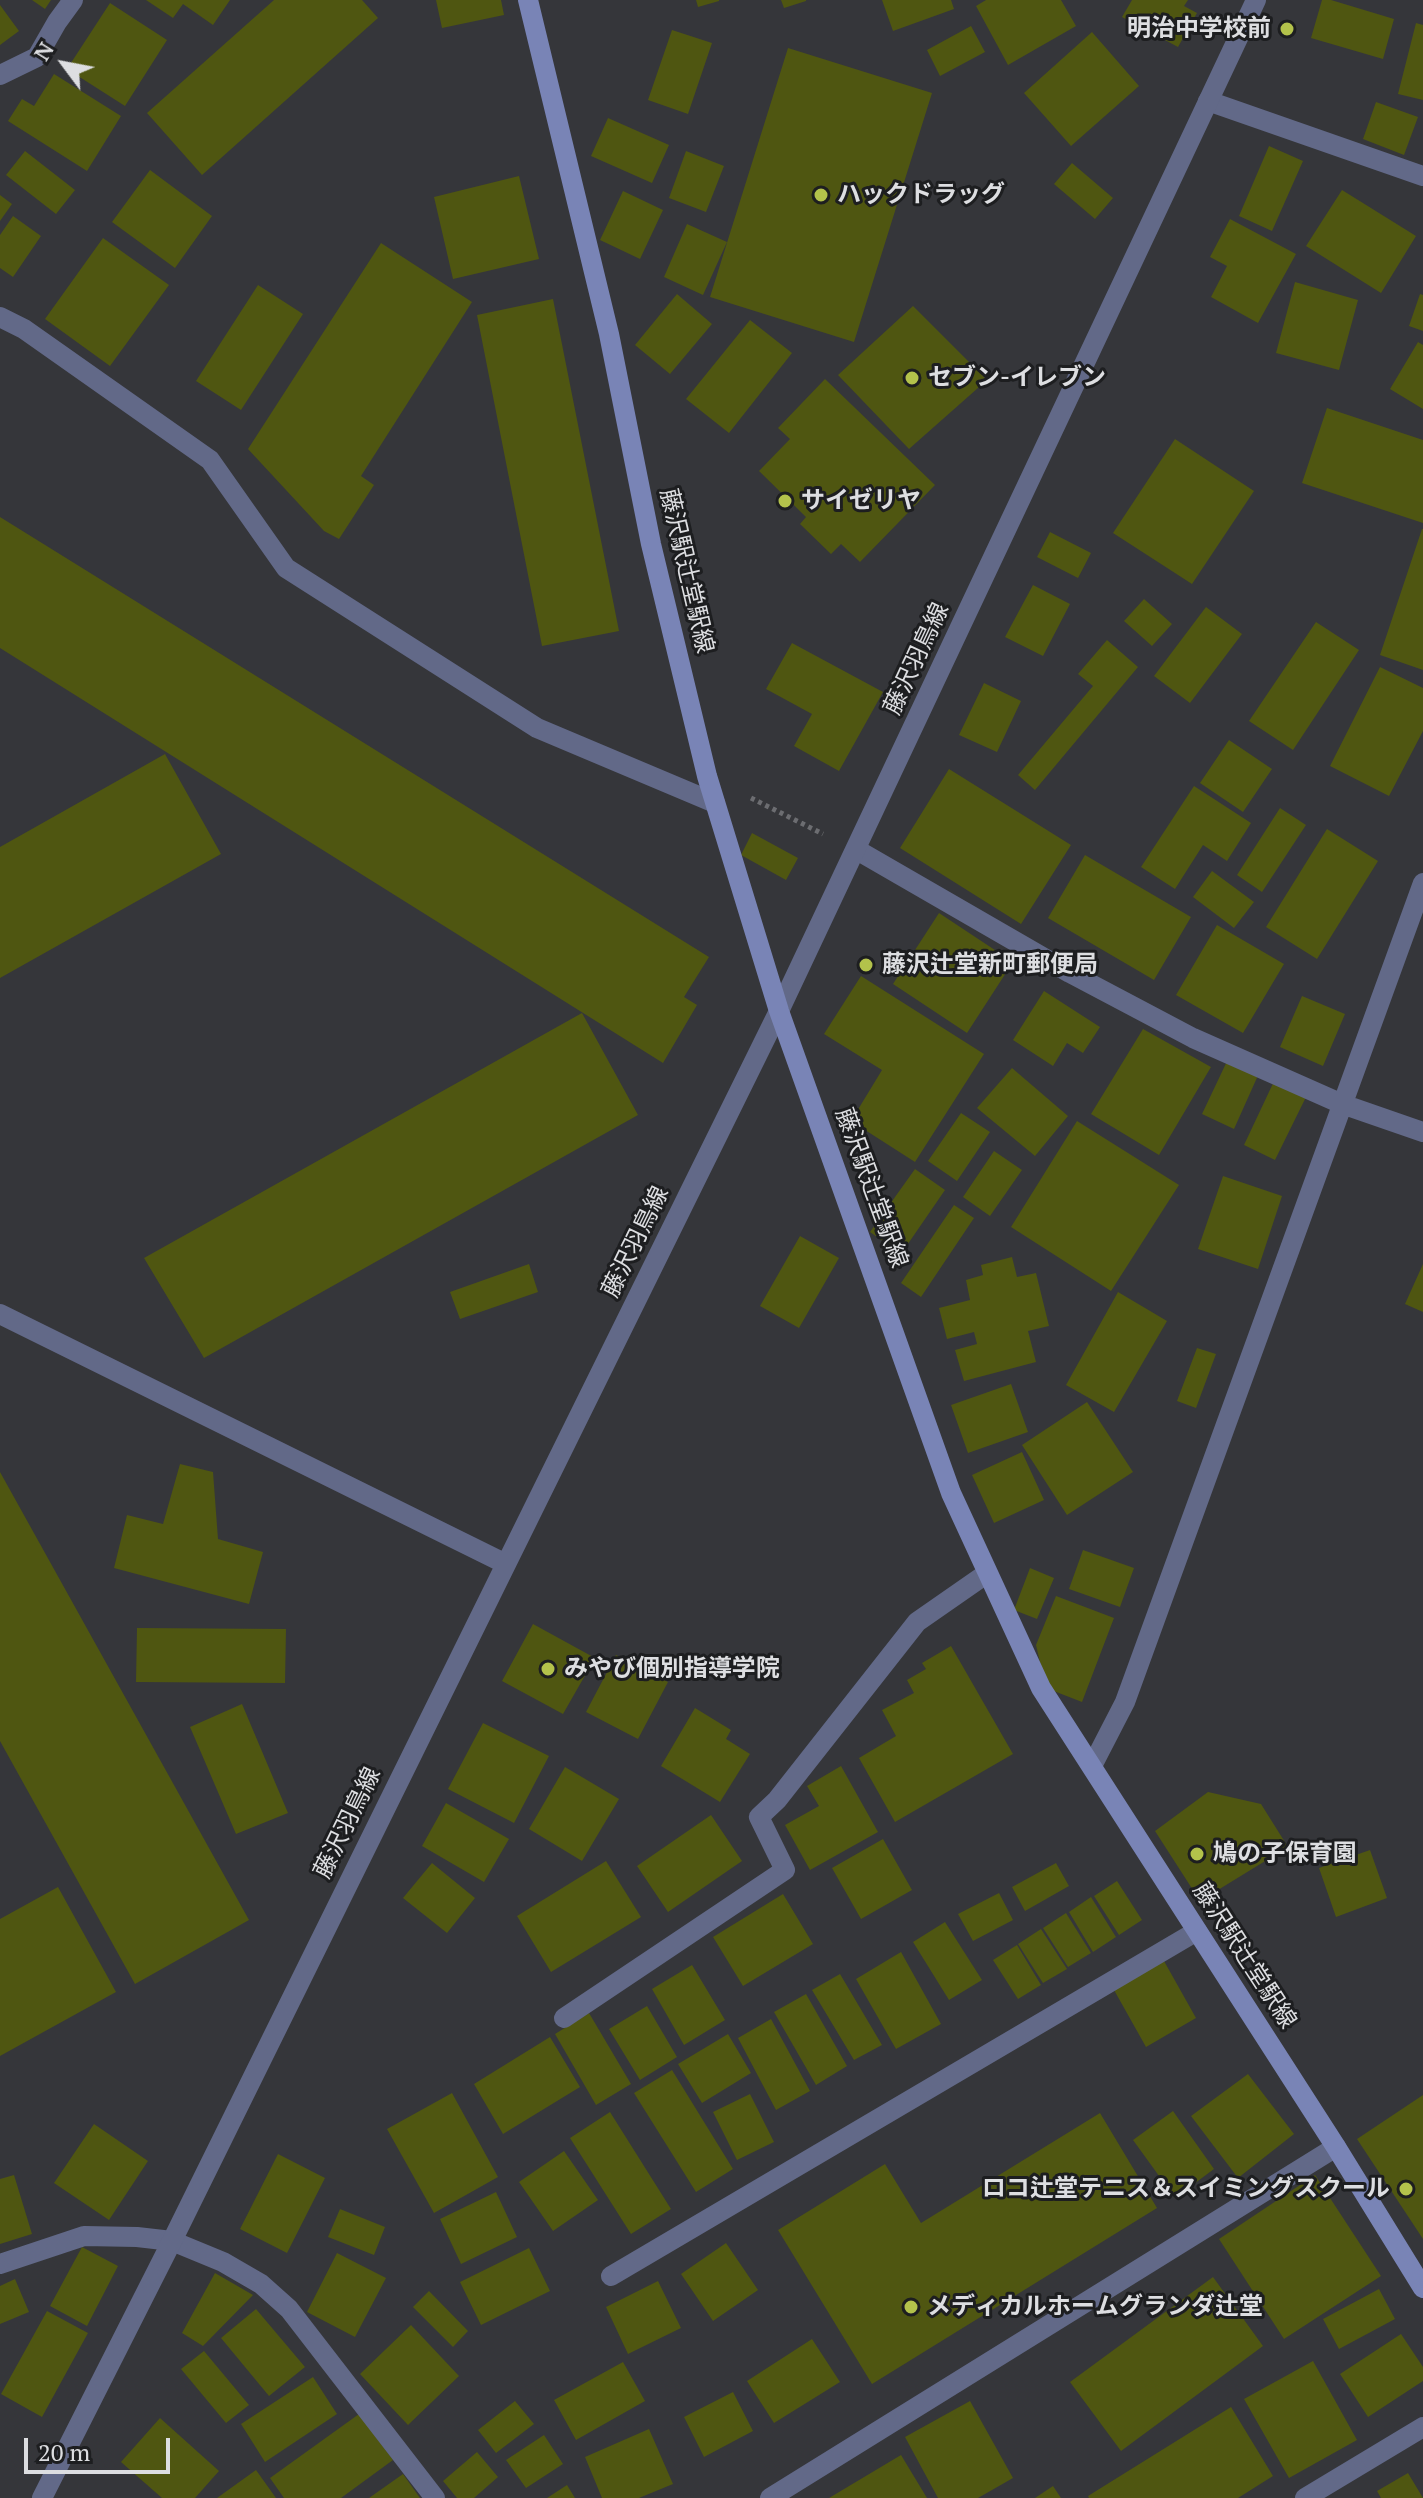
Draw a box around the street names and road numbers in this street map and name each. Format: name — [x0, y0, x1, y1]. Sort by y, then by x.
street label: 藤沢駅辻堂駅線 — [653, 486, 719, 656]
street label: 藤沢羽鳥線 — [879, 599, 955, 719]
street label: 藤沢駅辻堂駅線 — [829, 1104, 913, 1272]
street label: 藤沢羽鳥線 — [597, 1182, 675, 1302]
street label: 藤沢羽鳥線 — [309, 1763, 387, 1883]
street label: 藤沢駅辻堂駅線 — [1186, 1878, 1302, 2034]

